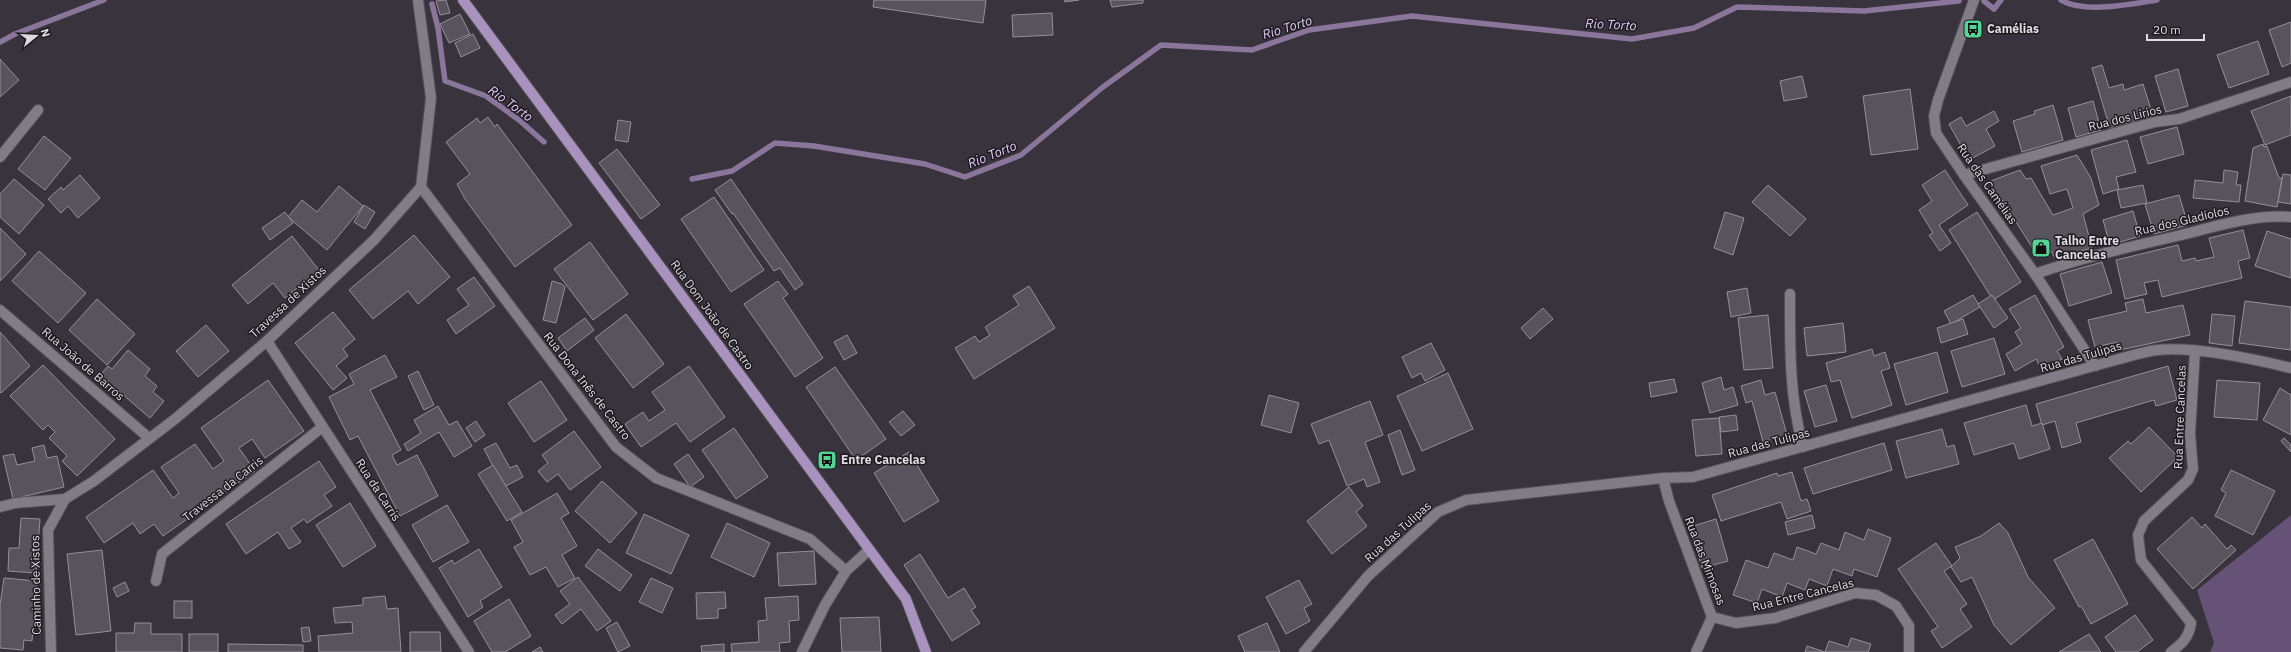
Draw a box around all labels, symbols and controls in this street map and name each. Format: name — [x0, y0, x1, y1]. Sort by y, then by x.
water label: Rio Torto — [1260, 12, 1314, 43]
water label: Rio Torto — [1585, 15, 1637, 34]
north arrow — [16, 16, 56, 56]
scale bar — [2147, 16, 2204, 42]
bus stop icon: Camélias — [1962, 18, 1984, 40]
place label: Camélias — [1987, 21, 2039, 36]
text: 20 m — [2153, 22, 2181, 37]
text: N — [38, 27, 53, 39]
water label: Rio Torto — [485, 81, 536, 125]
street label: Rua dos Lírios — [2087, 101, 2163, 134]
water label: Rio Torto — [965, 137, 1019, 172]
street label: Rua das Camélias — [1954, 140, 2021, 227]
street label: Rua dos Gladíolos — [2133, 202, 2231, 239]
place label: Talho Entre Cancelas — [2055, 233, 2119, 262]
shop icon: Talho Entre Cancelas — [2030, 237, 2052, 259]
street label: Rua Dom João de Castro — [668, 257, 757, 373]
street label: Travessa de Xistos — [246, 262, 329, 341]
street label: Rua João de Barros — [39, 324, 128, 404]
street label: Rua Dona Inês de Castro — [541, 329, 634, 443]
street label: Rua das Tulipas — [2038, 338, 2124, 375]
street label: Rua Entre Cancelas — [2170, 364, 2189, 469]
street label: Rua das Tulipas — [1726, 424, 1812, 461]
bus stop icon: Entre Cancelas — [816, 449, 838, 471]
street label: Travessa da Carris — [179, 452, 266, 525]
place label: Entre Cancelas — [841, 452, 926, 467]
street label: Rua da Carris — [353, 456, 404, 524]
street label: Rua das Tulipas — [1361, 498, 1434, 565]
street label: Rua das Mimosas — [1682, 514, 1729, 607]
street label: Caminho de Xistos — [27, 535, 44, 635]
street label: Rua Entre Cancelas — [1750, 575, 1855, 614]

